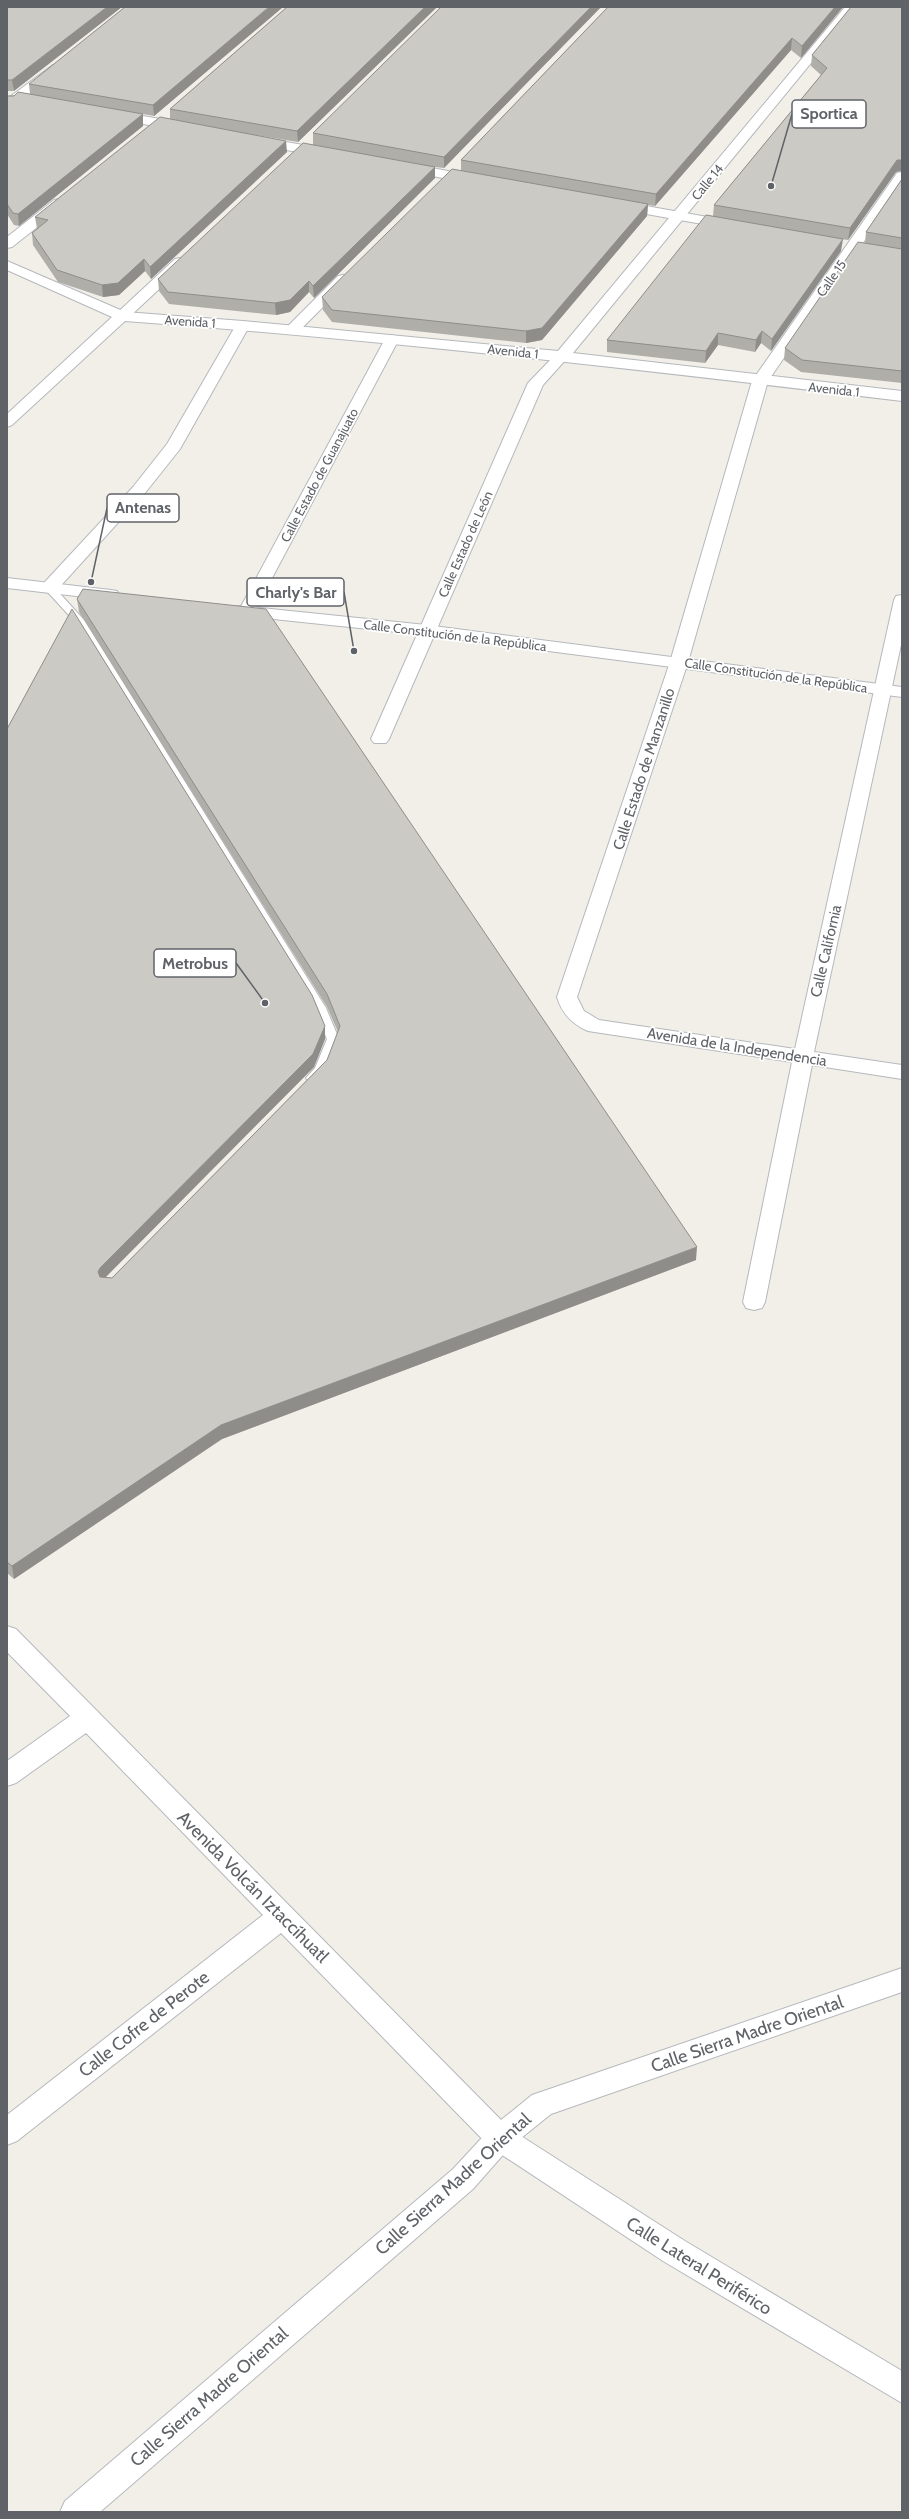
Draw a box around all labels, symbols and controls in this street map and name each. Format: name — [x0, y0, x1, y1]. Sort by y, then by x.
callout: Sportica — [792, 100, 866, 128]
text: Sportica — [800, 104, 858, 123]
street label: Calle 14 — [688, 160, 727, 203]
street label: Calle 15 — [813, 257, 849, 299]
street label: Avenida 1 — [164, 311, 216, 331]
street label: Avenida 1 — [487, 340, 539, 362]
street label: Avenida 1 — [808, 378, 860, 400]
street label: Calle Estado de Guanajuato — [277, 405, 362, 545]
street label: Calle Estado de León — [434, 488, 496, 600]
callout: Antenas — [107, 494, 179, 522]
text: Antenas — [115, 498, 171, 517]
callout: Charly's Bar — [247, 578, 344, 606]
text: Charly's Bar — [256, 583, 337, 602]
street label: Calle Constitución de la República — [363, 616, 548, 654]
street label: Calle Constitución de la República — [684, 654, 869, 696]
street label: Calle Estado de Manzanillo — [609, 686, 679, 852]
street label: Calle California — [807, 902, 846, 999]
callout: Metrobus — [154, 949, 236, 977]
text: Metrobus — [162, 954, 228, 973]
street label: Avenida de la Independencia — [646, 1024, 829, 1070]
street label: Avenida Volcán Iztaccíhuatl — [173, 1807, 334, 1968]
street label: Calle Cofre de Perote — [74, 1966, 214, 2082]
street label: Calle Sierra Madre Oriental — [648, 1990, 847, 2077]
street label: Calle Sierra Madre Oriental — [371, 2108, 536, 2260]
street label: Calle Lateral Periférico — [622, 2212, 776, 2320]
street label: Calle Sierra Madre Oriental — [126, 2322, 293, 2472]

